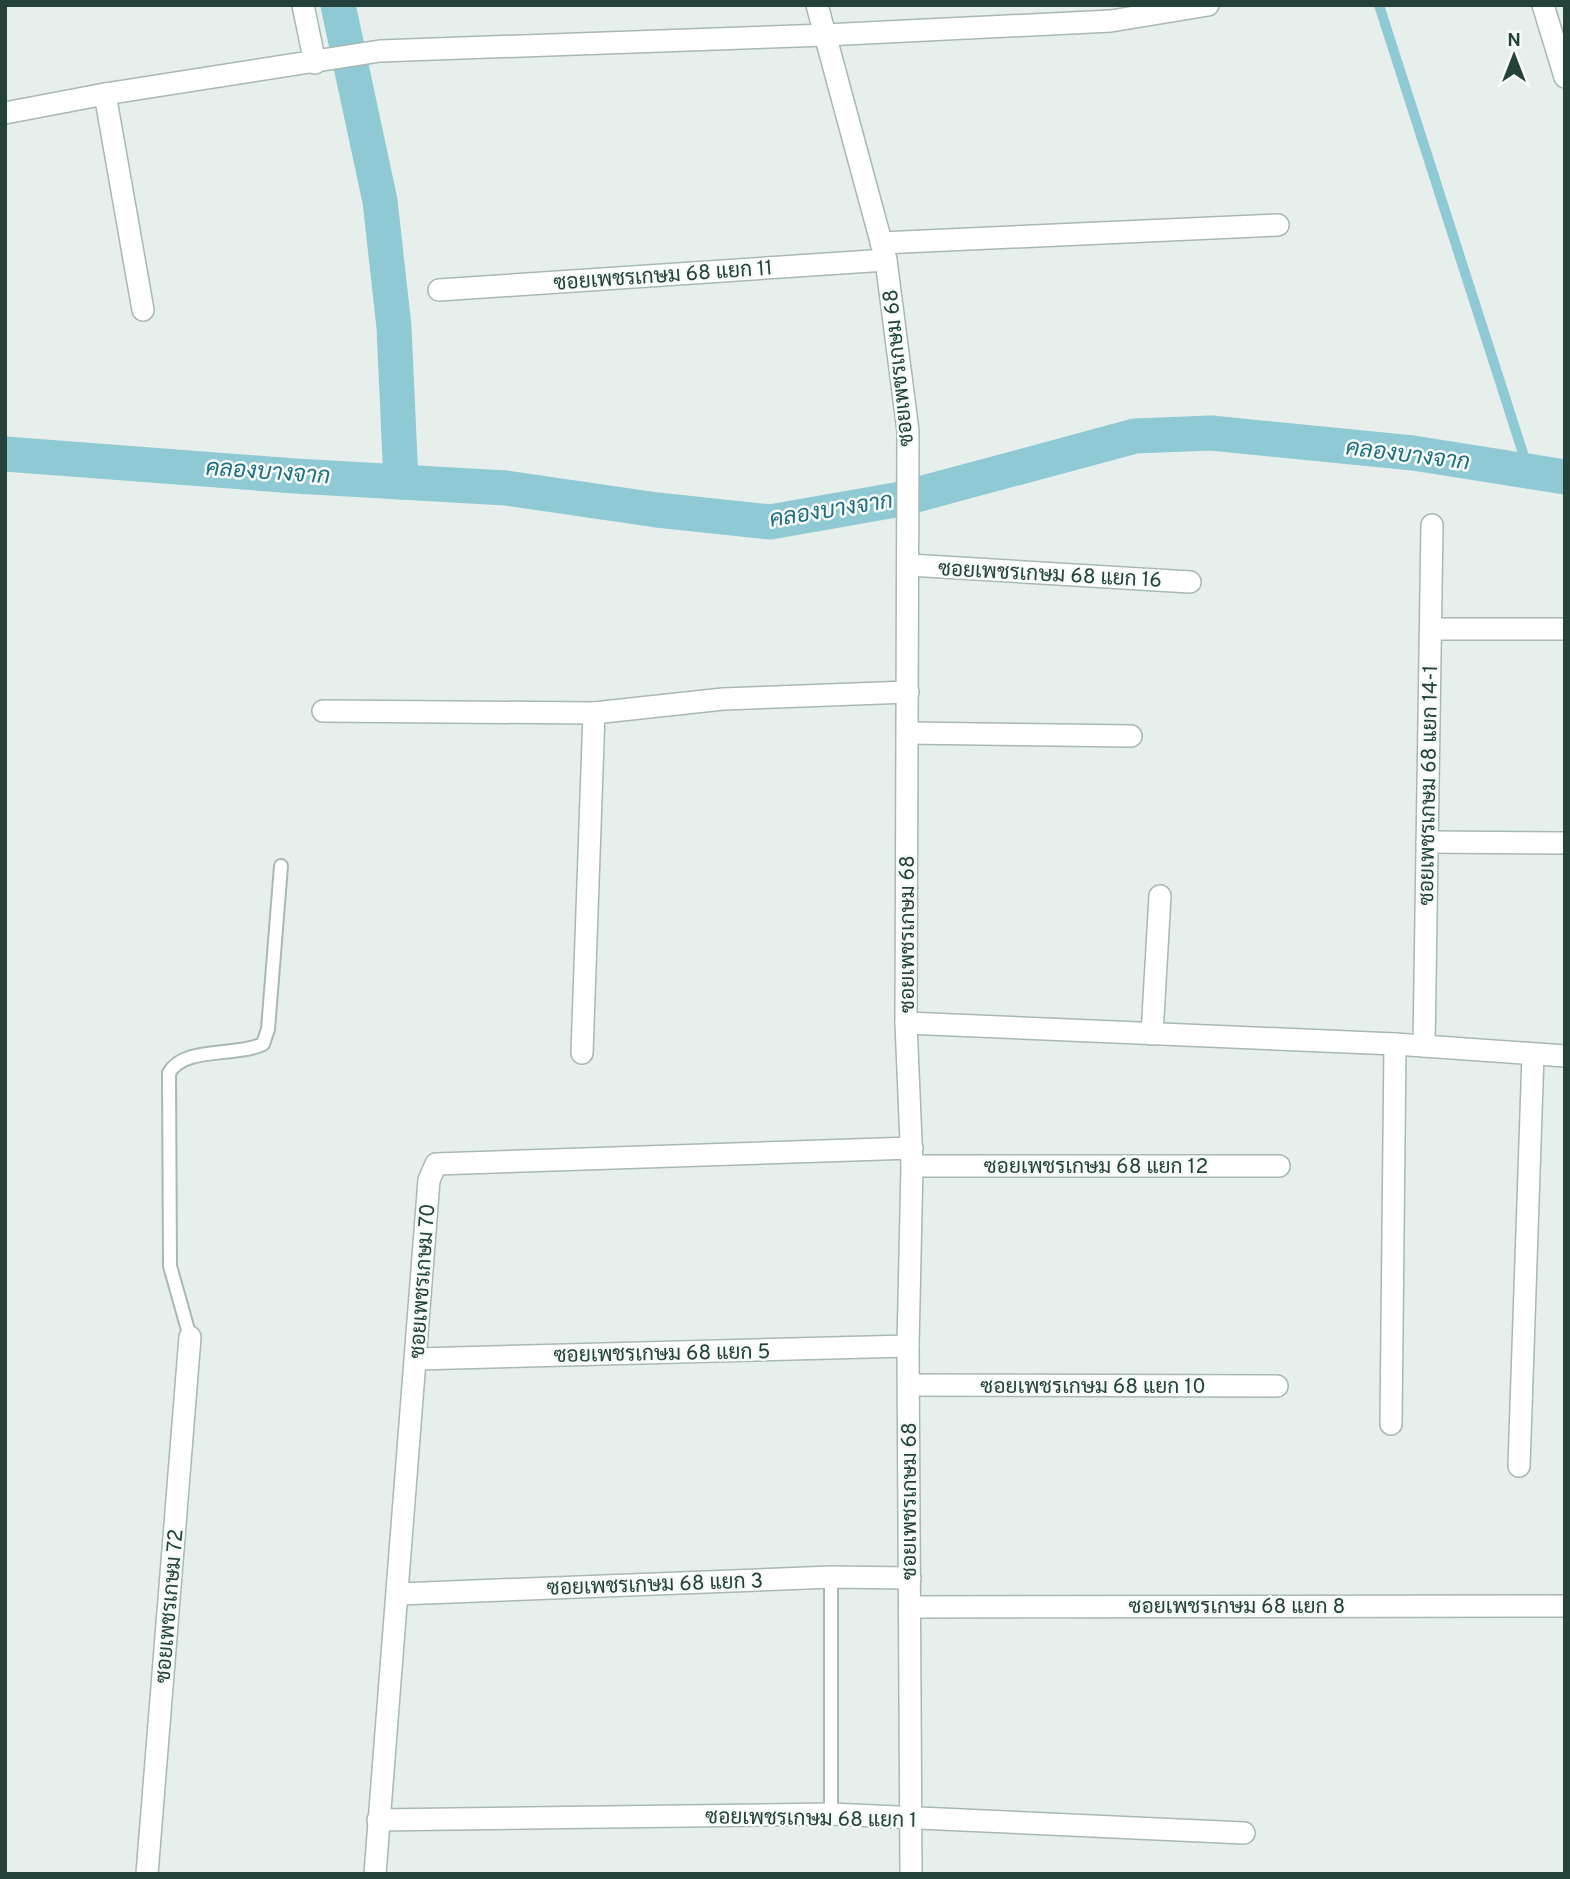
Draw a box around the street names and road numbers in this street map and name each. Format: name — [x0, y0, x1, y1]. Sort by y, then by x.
street label: ซอยเพชรเกษม 68 แยก 11 — [553, 255, 774, 298]
street label: ซอยเพชรเกษม 68 — [878, 288, 921, 448]
street label: ซอยเพชรเกษม 68 แยก 16 — [937, 556, 1163, 595]
street label: ซอยเพชรเกษม 68 แยก 14-1 — [1414, 664, 1445, 906]
street label: ซอยเพชรเกษม 68 — [895, 855, 922, 1013]
street label: ซอยเพชรเกษม 68 แยก 12 — [984, 1154, 1208, 1181]
street label: ซอยเพชรเกษม 70 — [405, 1203, 442, 1360]
street label: ซอยเพชรเกษม 68 แยก 5 — [553, 1339, 771, 1370]
street label: ซอยเพชรเกษม 68 แยก 10 — [980, 1374, 1206, 1401]
street label: ซอยเพชรเกษม 68 — [897, 1422, 924, 1580]
street label: ซอยเพชรเกษม 72 — [150, 1528, 191, 1685]
street label: ซอยเพชรเกษม 68 แยก 3 — [546, 1568, 764, 1603]
street label: ซอยเพชรเกษม 68 แยก 8 — [1129, 1594, 1345, 1621]
street label: ซอยเพชรเกษม 68 แยก 1 — [705, 1804, 917, 1835]

